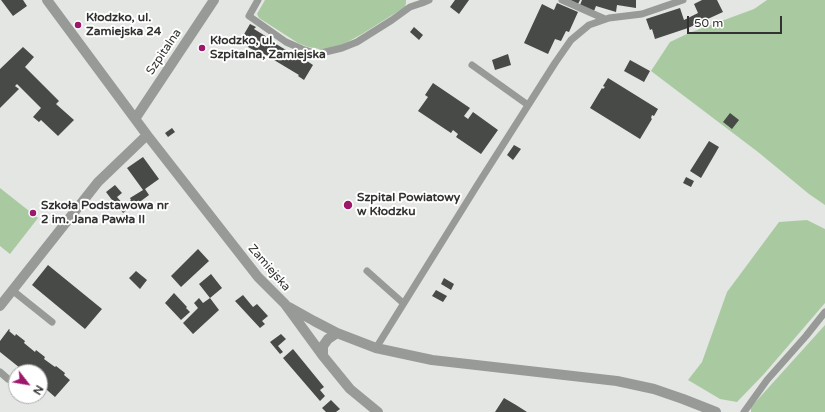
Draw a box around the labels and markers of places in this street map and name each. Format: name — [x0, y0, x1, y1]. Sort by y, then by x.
place label: Kłodzko, ul. Zamiejska 24 — [86, 11, 161, 39]
marker: Kłodzko, ul. Zamiejska 24 — [73, 20, 83, 30]
place label: Kłodzko, ul. Szpitalna, Zamiejska — [210, 34, 326, 62]
marker: Kłodzko, ul. Szpitalna, Zamiejska — [197, 43, 207, 53]
place label: Szpital Powiatowy w Kłodzku — [357, 191, 460, 219]
place label: Szkoła Podstawowa nr 2 im. Jana Pawła II — [41, 199, 169, 227]
marker: Szpital Powiatowy w Kłodzku — [342, 199, 354, 211]
marker: Szkoła Podstawowa nr 2 im. Jana Pawła II — [28, 208, 38, 218]

